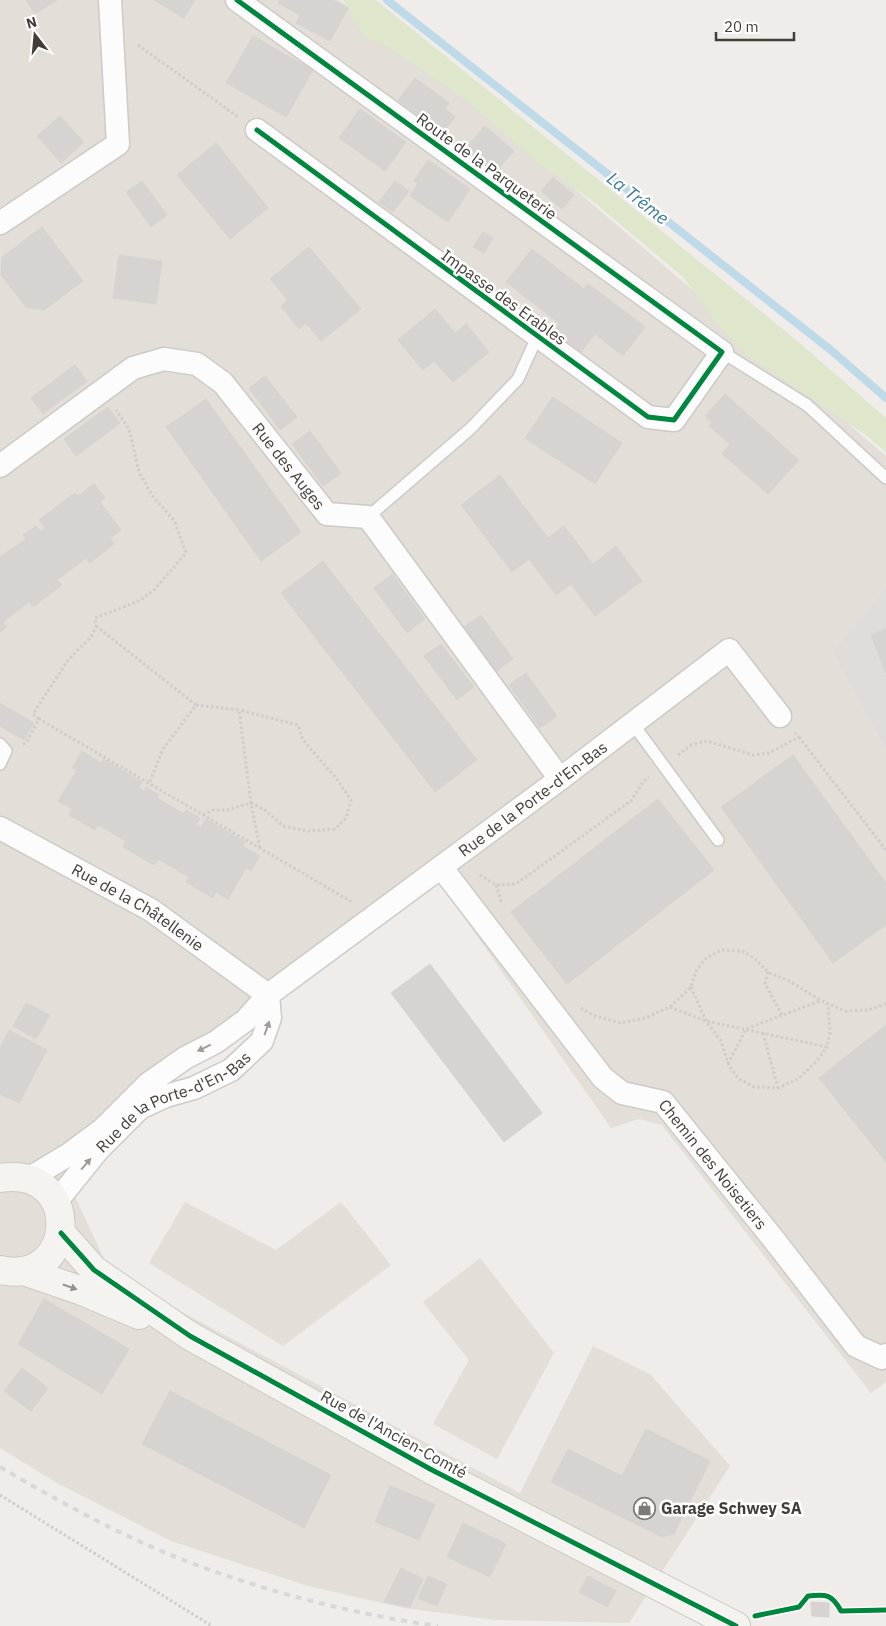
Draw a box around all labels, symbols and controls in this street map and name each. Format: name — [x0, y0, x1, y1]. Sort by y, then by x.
north arrow — [10, 10, 60, 60]
scale bar — [716, 10, 794, 42]
text: N — [24, 12, 39, 33]
text: 20 m — [724, 17, 759, 36]
street label: Route de la Parqueterie — [413, 108, 561, 224]
water label: La Trême — [602, 167, 674, 229]
street label: Impasse des Erables — [438, 245, 570, 349]
street label: Rue des Auges — [248, 418, 330, 514]
street label: Rue de la Porte-d'En-Bas — [454, 737, 611, 861]
street label: Rue de la Châtellenie — [68, 859, 208, 955]
one-way arrow — [264, 1021, 271, 1036]
one-way arrow — [197, 1045, 211, 1053]
street label: Rue de la Porte-d'En-Bas — [92, 1047, 255, 1156]
street label: Chemin des Noisetiers — [655, 1095, 771, 1233]
one-way arrow — [80, 1158, 92, 1170]
one-way arrow — [63, 1283, 78, 1291]
street label: Rue de l'Ancien-Comté — [317, 1385, 471, 1483]
shop icon: Garage Schwey SA — [633, 1496, 657, 1520]
place label: Garage Schwey SA — [661, 1498, 802, 1518]

